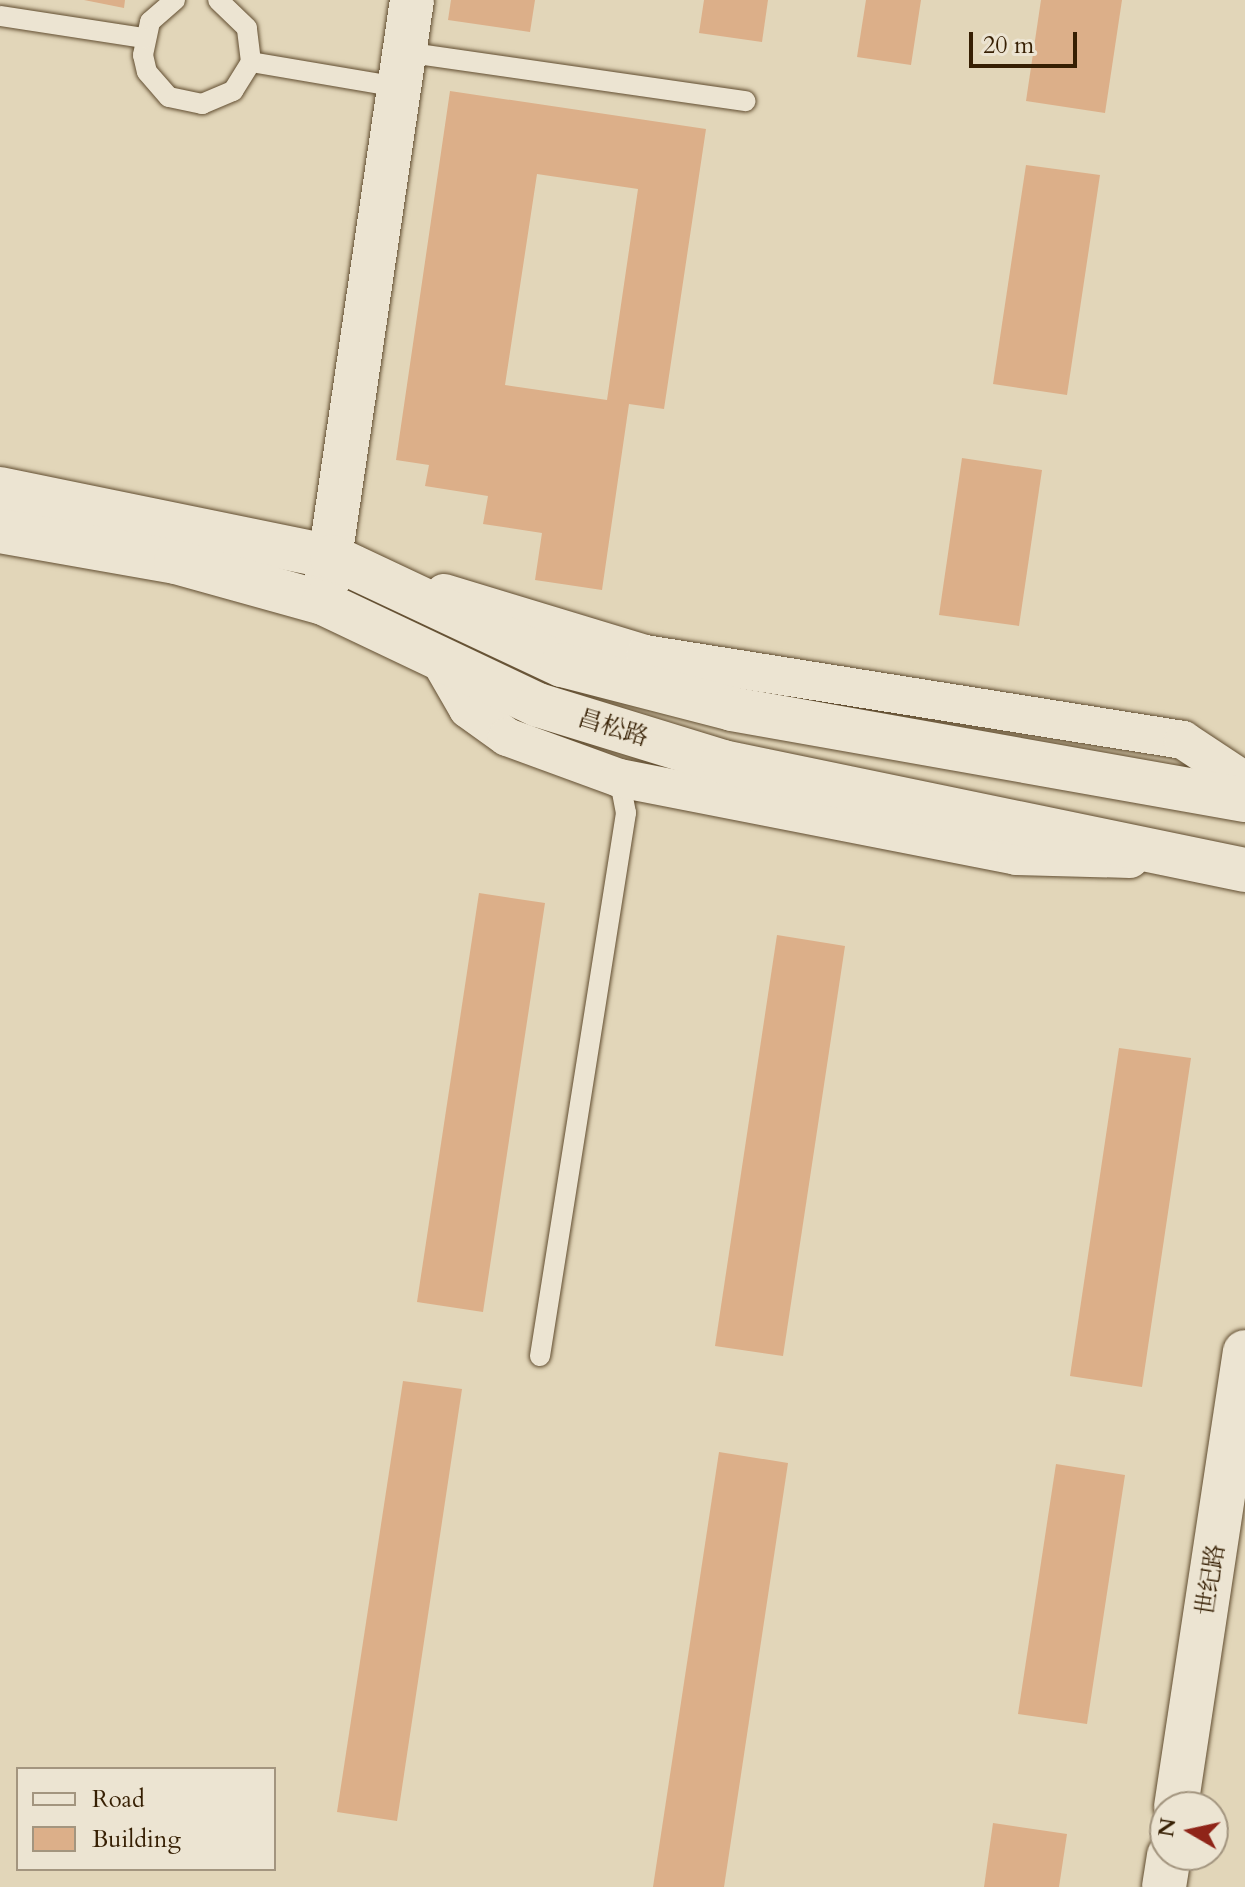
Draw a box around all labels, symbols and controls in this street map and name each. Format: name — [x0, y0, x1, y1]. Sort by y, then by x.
scale bar — [973, 16, 1081, 66]
text: 20 m — [983, 29, 1034, 62]
street label: 昌松路 — [574, 704, 652, 752]
street label: 世纪路 — [1191, 1542, 1231, 1618]
legend — [16, 1767, 276, 1871]
text: Road — [92, 1783, 145, 1816]
north arrow — [1149, 1791, 1229, 1871]
text: N — [1151, 1816, 1184, 1839]
text: Building — [92, 1823, 181, 1856]

